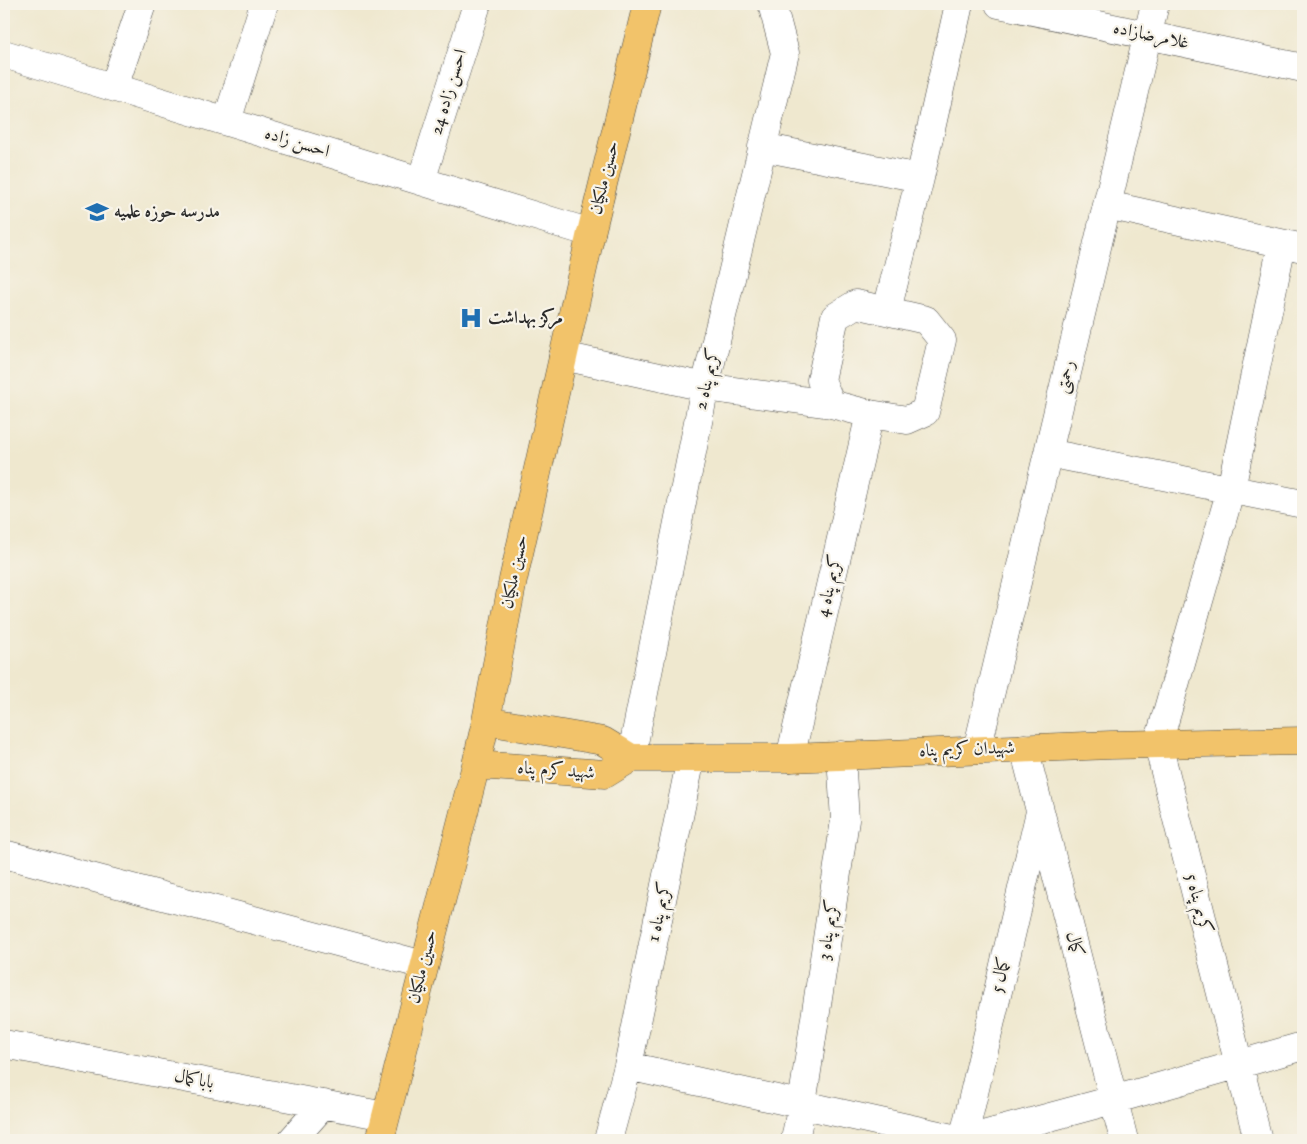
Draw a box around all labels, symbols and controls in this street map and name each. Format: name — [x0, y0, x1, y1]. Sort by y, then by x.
street label: غلامرضازاده — [1111, 17, 1191, 55]
street label: احسن زاده 24 — [425, 46, 473, 137]
street label: احسن زاده — [262, 122, 332, 164]
street label: حسین ملکیان — [585, 139, 625, 217]
school or university icon: مدرسه حوزه علمیه — [84, 199, 110, 225]
place label: مدرسه حوزه علمیه — [114, 201, 220, 224]
hospital icon: مرکز بهداشت — [458, 305, 484, 331]
place label: مرکز بهداشت — [488, 307, 563, 330]
street label: کریم پناه 2 — [690, 346, 729, 413]
street label: رحمتی — [1051, 358, 1081, 396]
street label: حسین ملکیان — [496, 533, 534, 611]
street label: کریم پناه 4 — [812, 553, 851, 620]
street label: شهیدان کریم پناه — [919, 737, 1015, 766]
street label: شهید کرم پناه — [516, 757, 595, 788]
street label: کریم پناه 5 — [1177, 872, 1217, 937]
street label: کریم پناه 1 — [642, 880, 681, 945]
street label: کریم پناه 3 — [813, 898, 848, 962]
street label: حسین ملکیان — [403, 928, 443, 1006]
street label: کمال — [1060, 929, 1088, 959]
street label: کمال 5 — [986, 955, 1016, 995]
street label: باباکمال — [172, 1065, 216, 1095]

